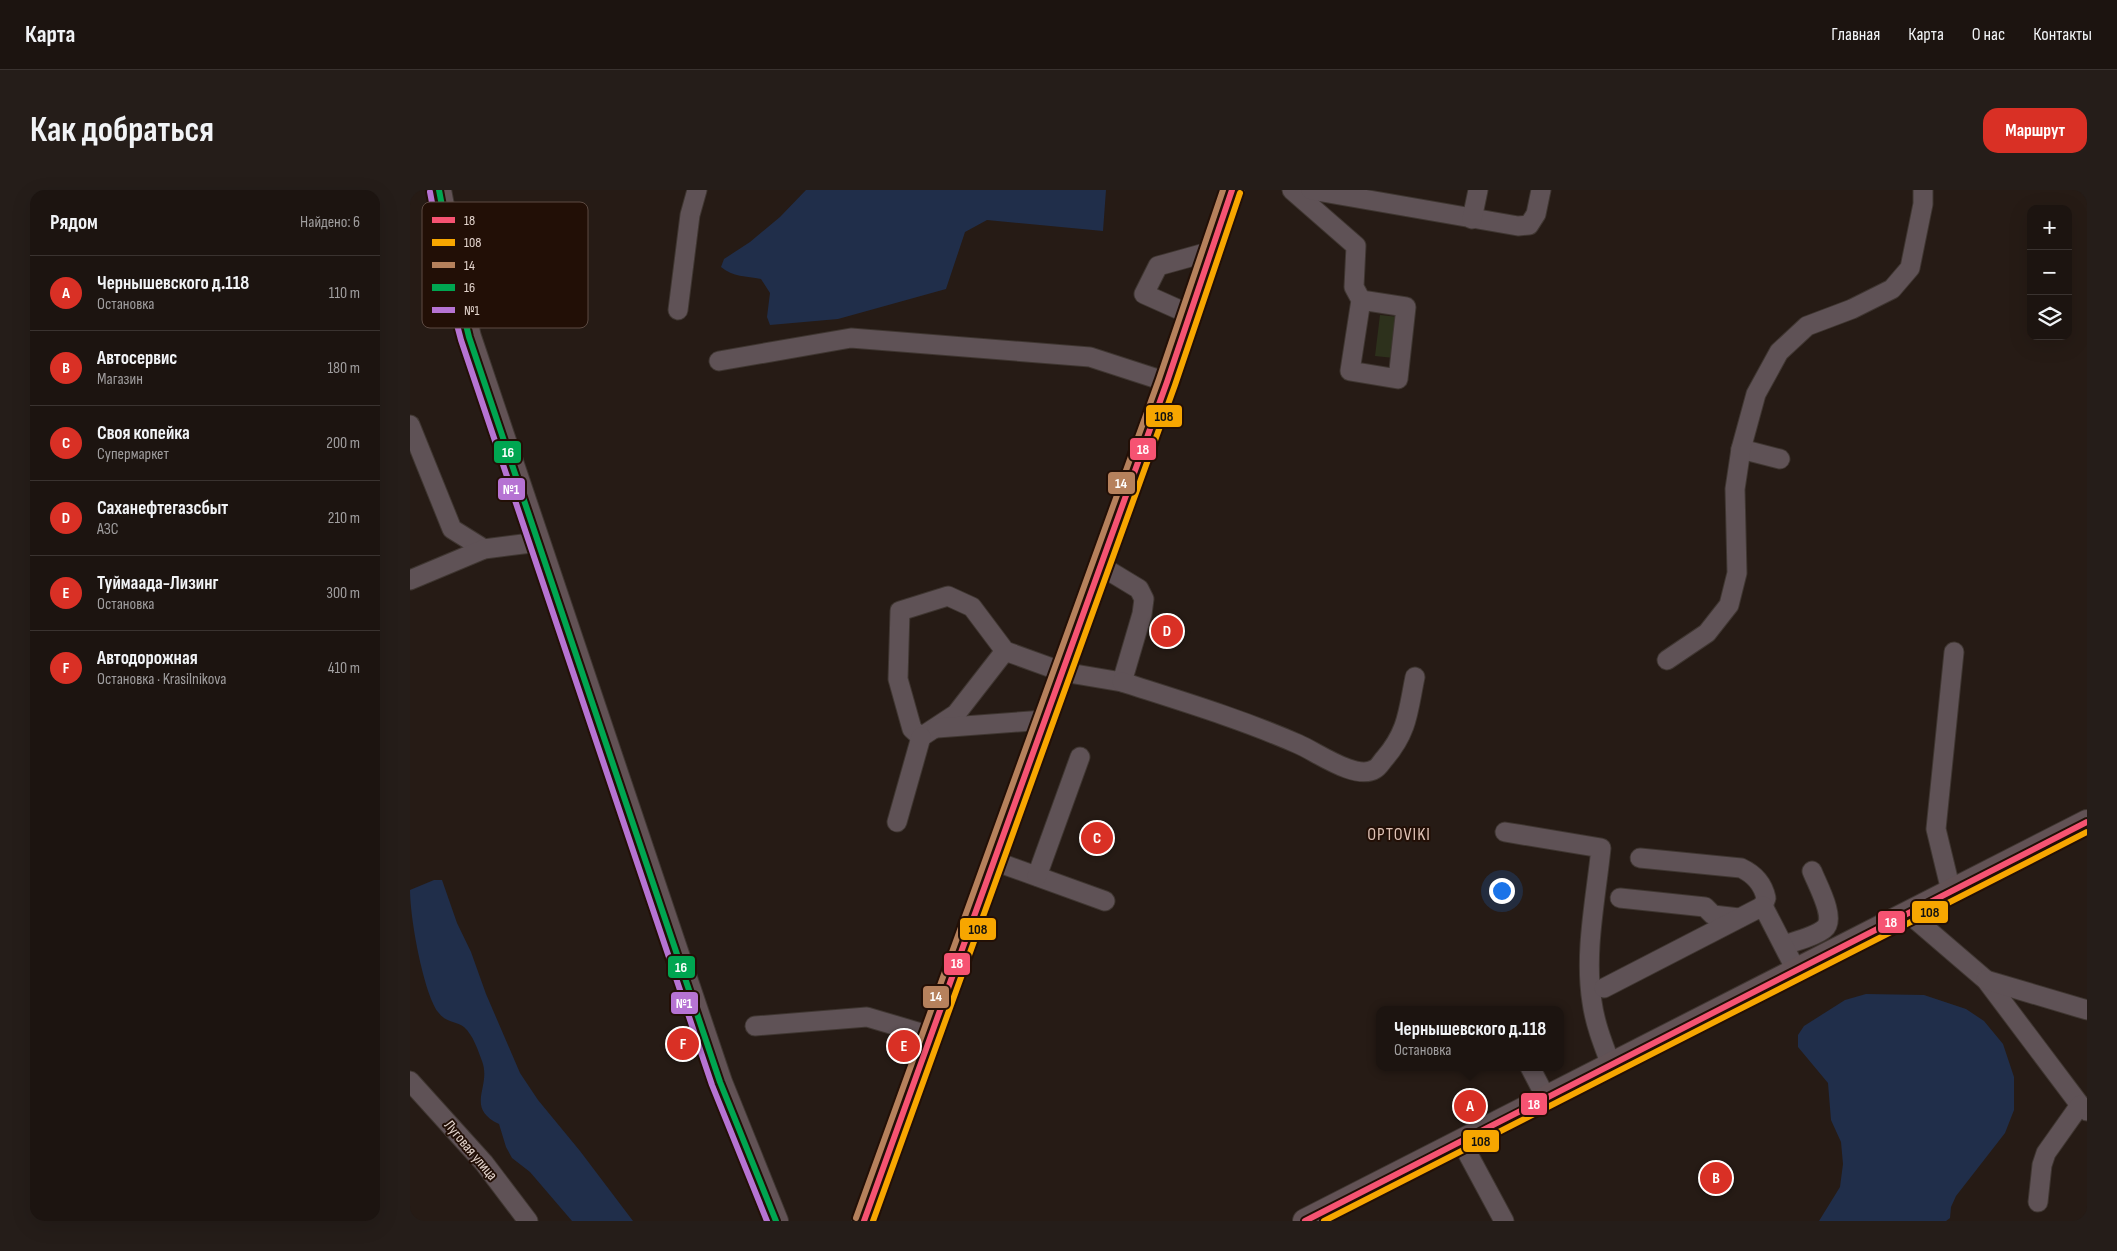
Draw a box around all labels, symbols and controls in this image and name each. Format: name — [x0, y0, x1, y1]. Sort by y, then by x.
text: Карта — [25, 20, 75, 49]
text: Главная — [1831, 24, 1880, 45]
text: Карта — [1908, 24, 1944, 45]
text: О нас — [1972, 24, 2005, 45]
text: Контакты — [2033, 24, 2092, 45]
button: Маршрут — [1983, 108, 2087, 153]
text: Как добраться — [30, 109, 214, 152]
legend — [422, 202, 588, 328]
map controls — [2027, 205, 2072, 340]
button: + — [2027, 205, 2072, 250]
text: Рядом — [50, 210, 98, 235]
text: 18 — [464, 212, 475, 229]
text: Найдено: 6 — [300, 213, 360, 232]
text: 108 — [464, 234, 481, 251]
button: − — [2027, 250, 2072, 295]
text: 14 — [464, 257, 475, 274]
text: Чернышевского д.118 — [97, 272, 249, 295]
text: 16 — [464, 279, 475, 296]
text: A — [62, 284, 70, 303]
text: 110 m — [329, 284, 360, 303]
text: Остановка — [97, 295, 154, 314]
button: layers — [2027, 295, 2072, 340]
text: №1 — [464, 302, 480, 319]
text: Автосервис — [97, 347, 177, 370]
text: B — [62, 359, 70, 378]
text: 180 m — [327, 359, 360, 378]
text: Магазин — [97, 370, 143, 389]
line badge: 108 — [1145, 404, 1183, 428]
text: 108 — [1155, 408, 1174, 425]
text: Своя копейка — [97, 422, 190, 445]
text: C — [62, 434, 70, 453]
text: 200 m — [326, 434, 360, 453]
line badge: 18 — [1129, 437, 1157, 461]
line badge: 16 — [493, 440, 522, 464]
text: 18 — [1137, 441, 1149, 458]
text: 16 — [502, 444, 514, 461]
text: Супермаркет — [97, 445, 169, 464]
line badge: 14 — [1107, 471, 1136, 495]
text: 14 — [1115, 475, 1128, 492]
line badge: №1 — [497, 477, 526, 501]
text: №1 — [503, 481, 520, 498]
text: Саханефтегазсбыт — [97, 497, 228, 520]
text: D — [62, 509, 70, 528]
text: 210 m — [328, 509, 360, 528]
text: АЗС — [97, 520, 119, 539]
text: Туймаада-Лизинг — [97, 572, 218, 595]
text: E — [63, 584, 69, 603]
text: 300 m — [326, 584, 360, 603]
text: Остановка — [97, 595, 154, 614]
pin: D — [1151, 612, 1183, 650]
text: Автодорожная — [97, 647, 198, 670]
text: F — [63, 659, 69, 678]
text: 410 m — [328, 659, 360, 678]
text: Остановка · Krasilnikova — [97, 670, 226, 689]
pin: C — [1081, 819, 1113, 857]
district label: OPTOVIKI — [1367, 824, 1431, 845]
your location — [1489, 878, 1515, 904]
line badge: 108 — [1911, 900, 1949, 924]
text: 108 — [1921, 904, 1940, 921]
line badge: 18 — [1877, 910, 1906, 934]
text: 18 — [1885, 914, 1897, 931]
line badge: 108 — [959, 917, 997, 941]
text: 108 — [969, 921, 988, 938]
line badge: 18 — [943, 952, 971, 976]
line badge: 16 — [667, 955, 696, 979]
text: 18 — [951, 955, 963, 972]
text: 16 — [675, 959, 687, 976]
line badge: 14 — [922, 985, 950, 1009]
text: 14 — [930, 988, 943, 1005]
line badge: №1 — [670, 991, 699, 1015]
text: №1 — [676, 995, 693, 1012]
popup — [1376, 1006, 1564, 1071]
text: Чернышевского д.118 — [1394, 1018, 1546, 1041]
pin: F — [667, 1025, 699, 1063]
pin: E — [888, 1027, 920, 1065]
text: Остановка — [1394, 1041, 1451, 1060]
pin: A — [1454, 1087, 1486, 1125]
line badge: 18 — [1520, 1092, 1548, 1116]
text: 18 — [1528, 1096, 1540, 1113]
street label: Луговая улица — [440, 1116, 502, 1185]
line badge: 108 — [1462, 1129, 1500, 1153]
text: 108 — [1472, 1133, 1491, 1150]
pin: B — [1700, 1159, 1732, 1197]

